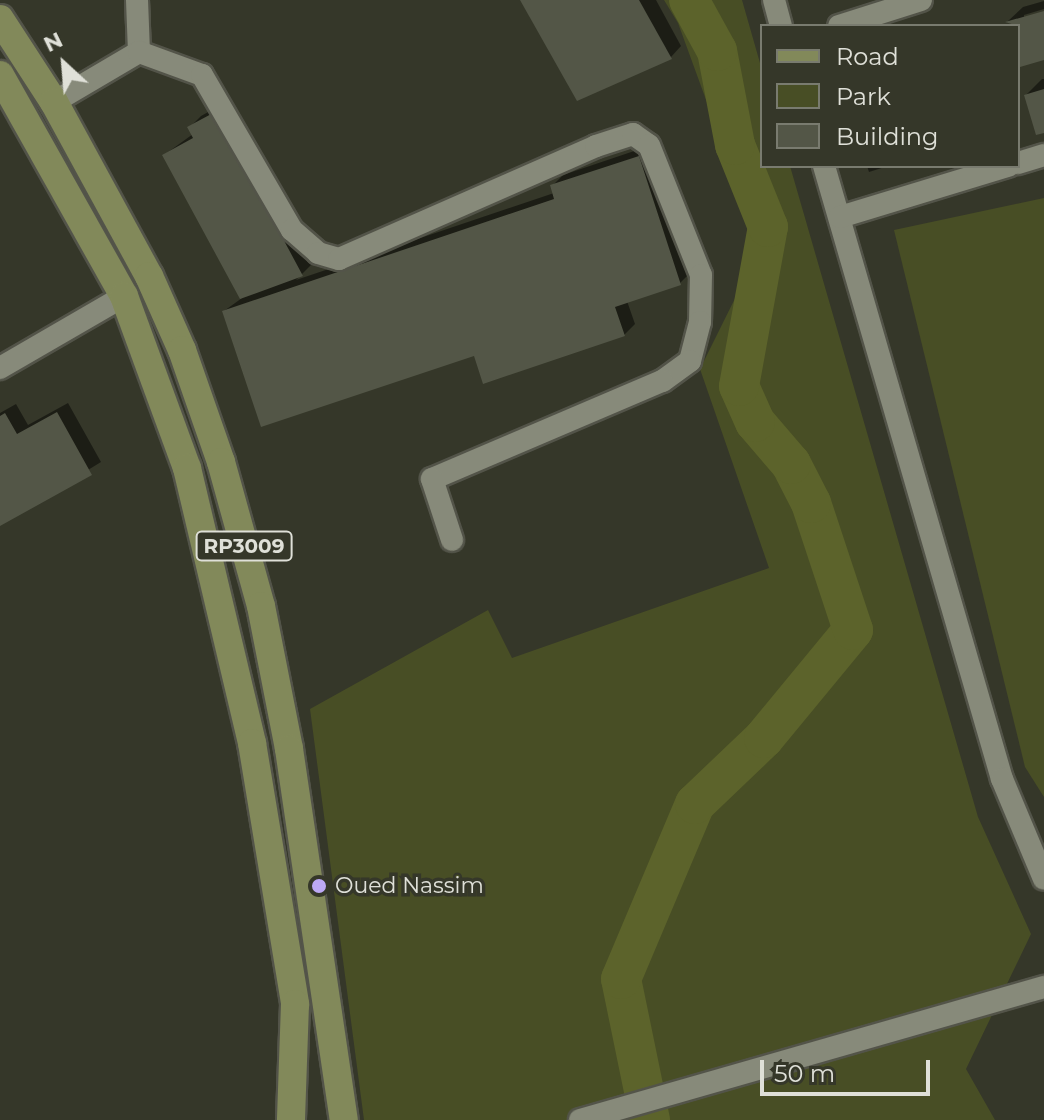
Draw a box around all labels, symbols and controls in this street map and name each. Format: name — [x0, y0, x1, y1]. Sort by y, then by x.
north arrow — [24, 24, 104, 104]
legend — [760, 24, 1020, 168]
text: N — [39, 26, 67, 58]
text: Road — [836, 42, 899, 71]
text: Park — [836, 82, 891, 111]
text: Building — [836, 122, 939, 151]
road number: RP3009 — [194, 530, 294, 562]
place label: Oued Nassim — [335, 873, 484, 899]
marker: Oued Nassim — [310, 877, 328, 895]
scale bar — [764, 1044, 934, 1094]
text: 50 m — [774, 1059, 835, 1088]

